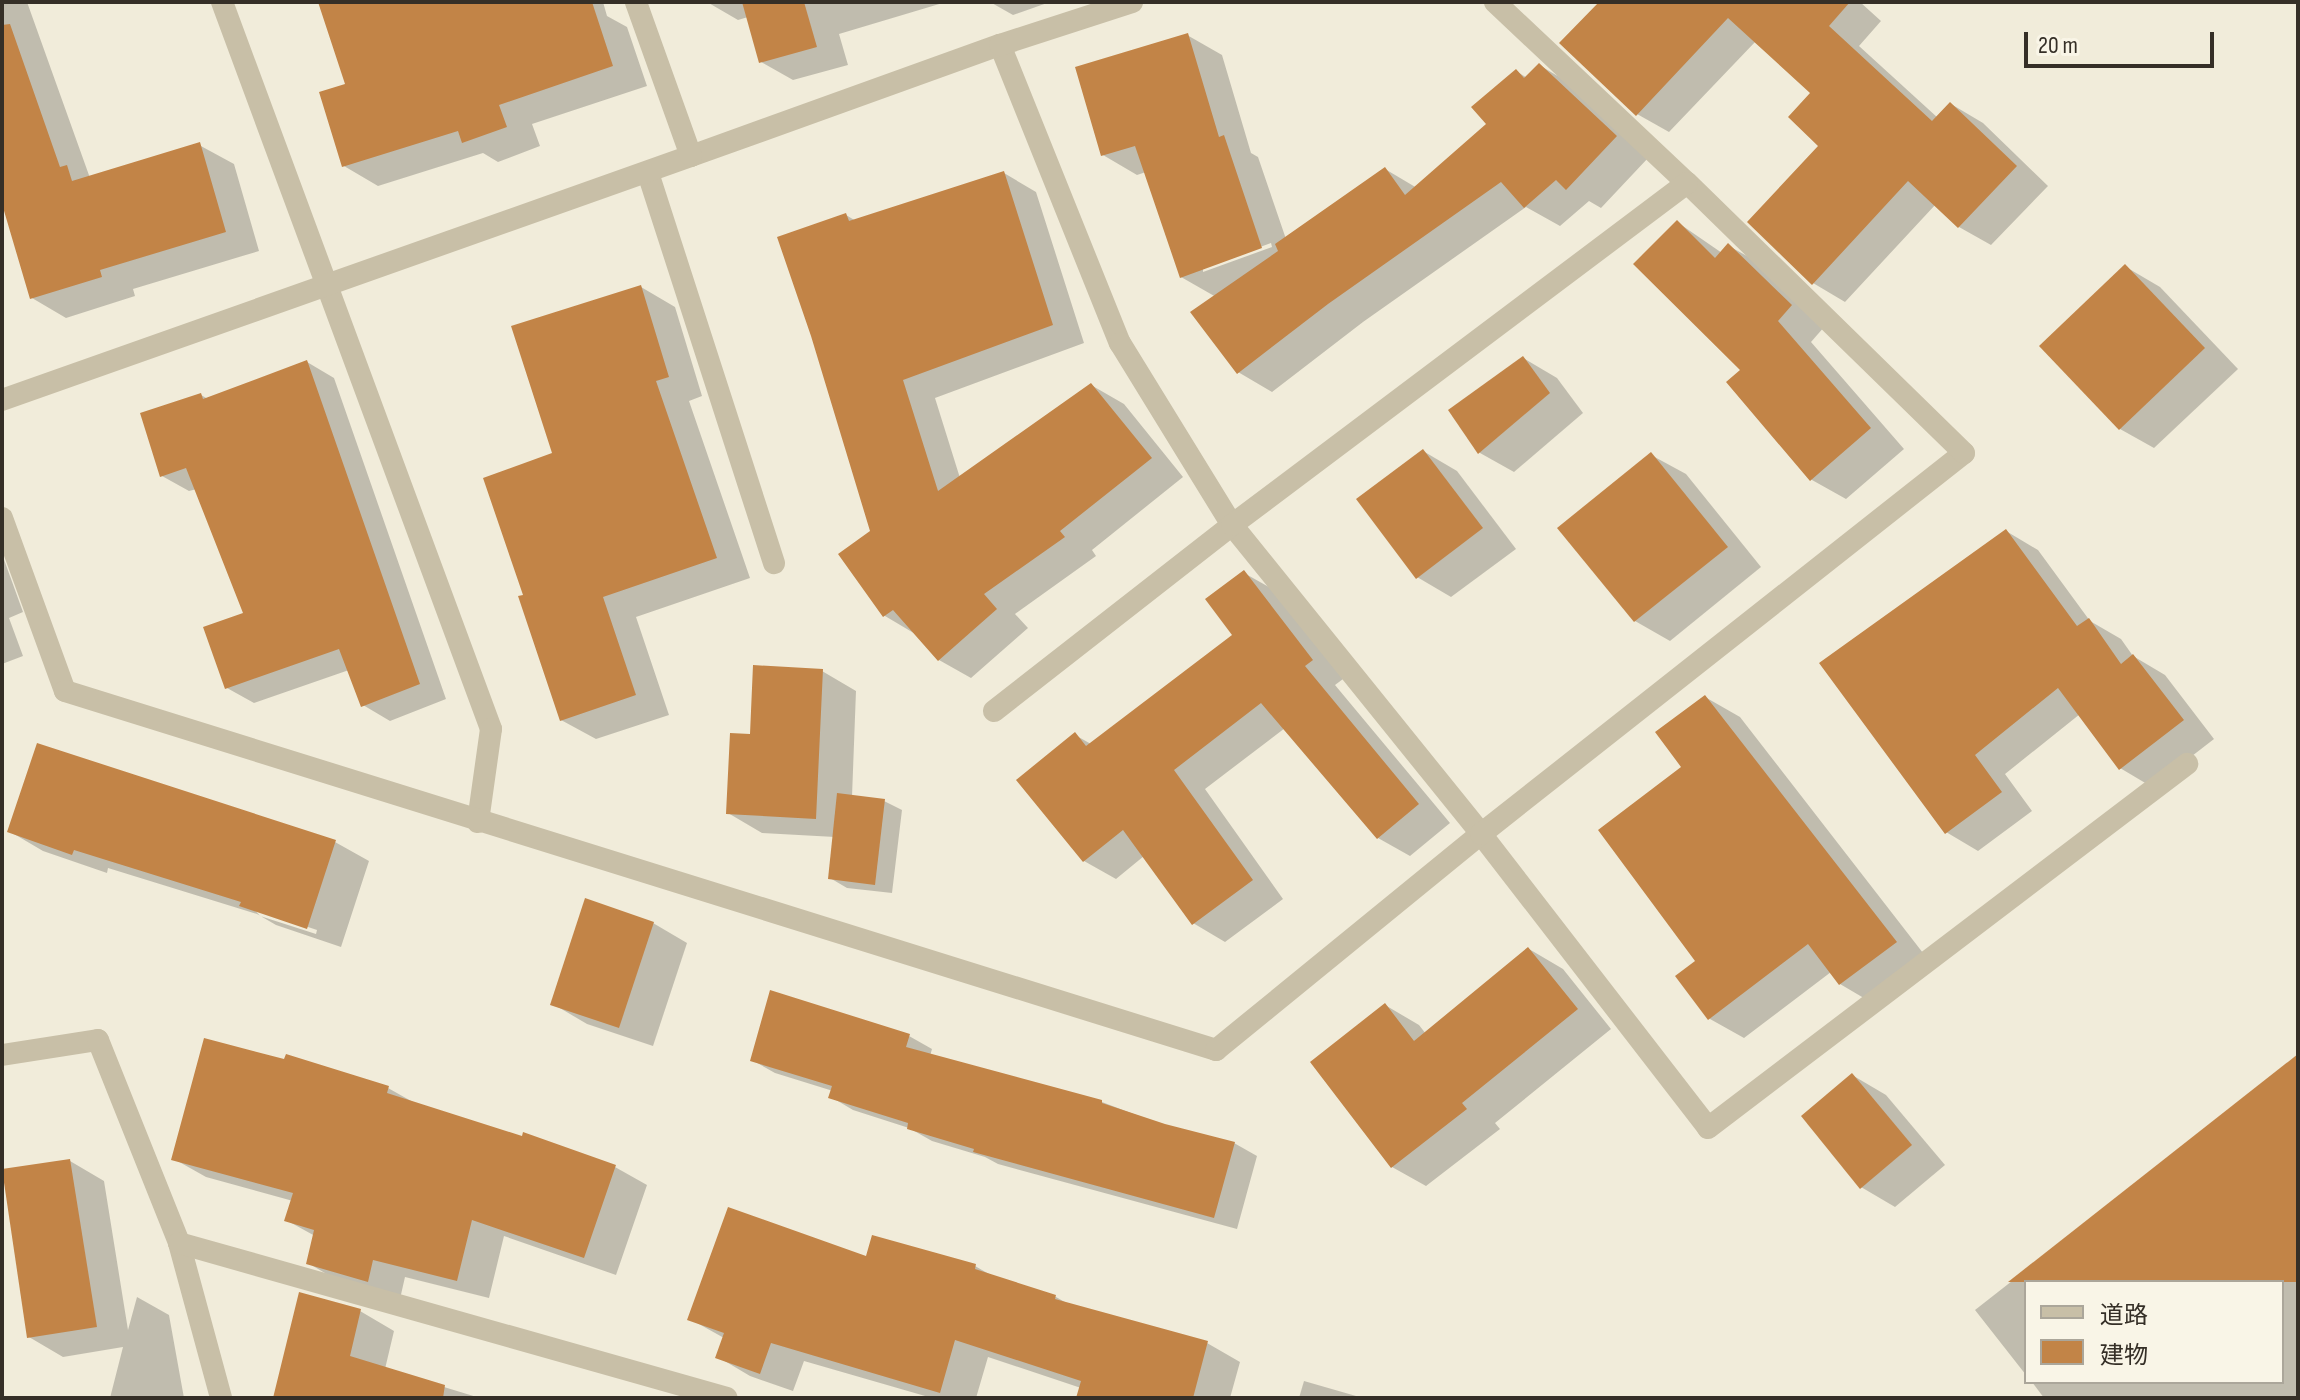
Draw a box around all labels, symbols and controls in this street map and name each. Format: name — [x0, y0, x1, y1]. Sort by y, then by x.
scale bar — [2028, 16, 2218, 66]
text: 20 m — [2038, 31, 2078, 60]
legend — [2024, 1280, 2284, 1384]
text: 道路 — [2100, 1301, 2148, 1330]
text: 建物 — [2100, 1341, 2148, 1370]

